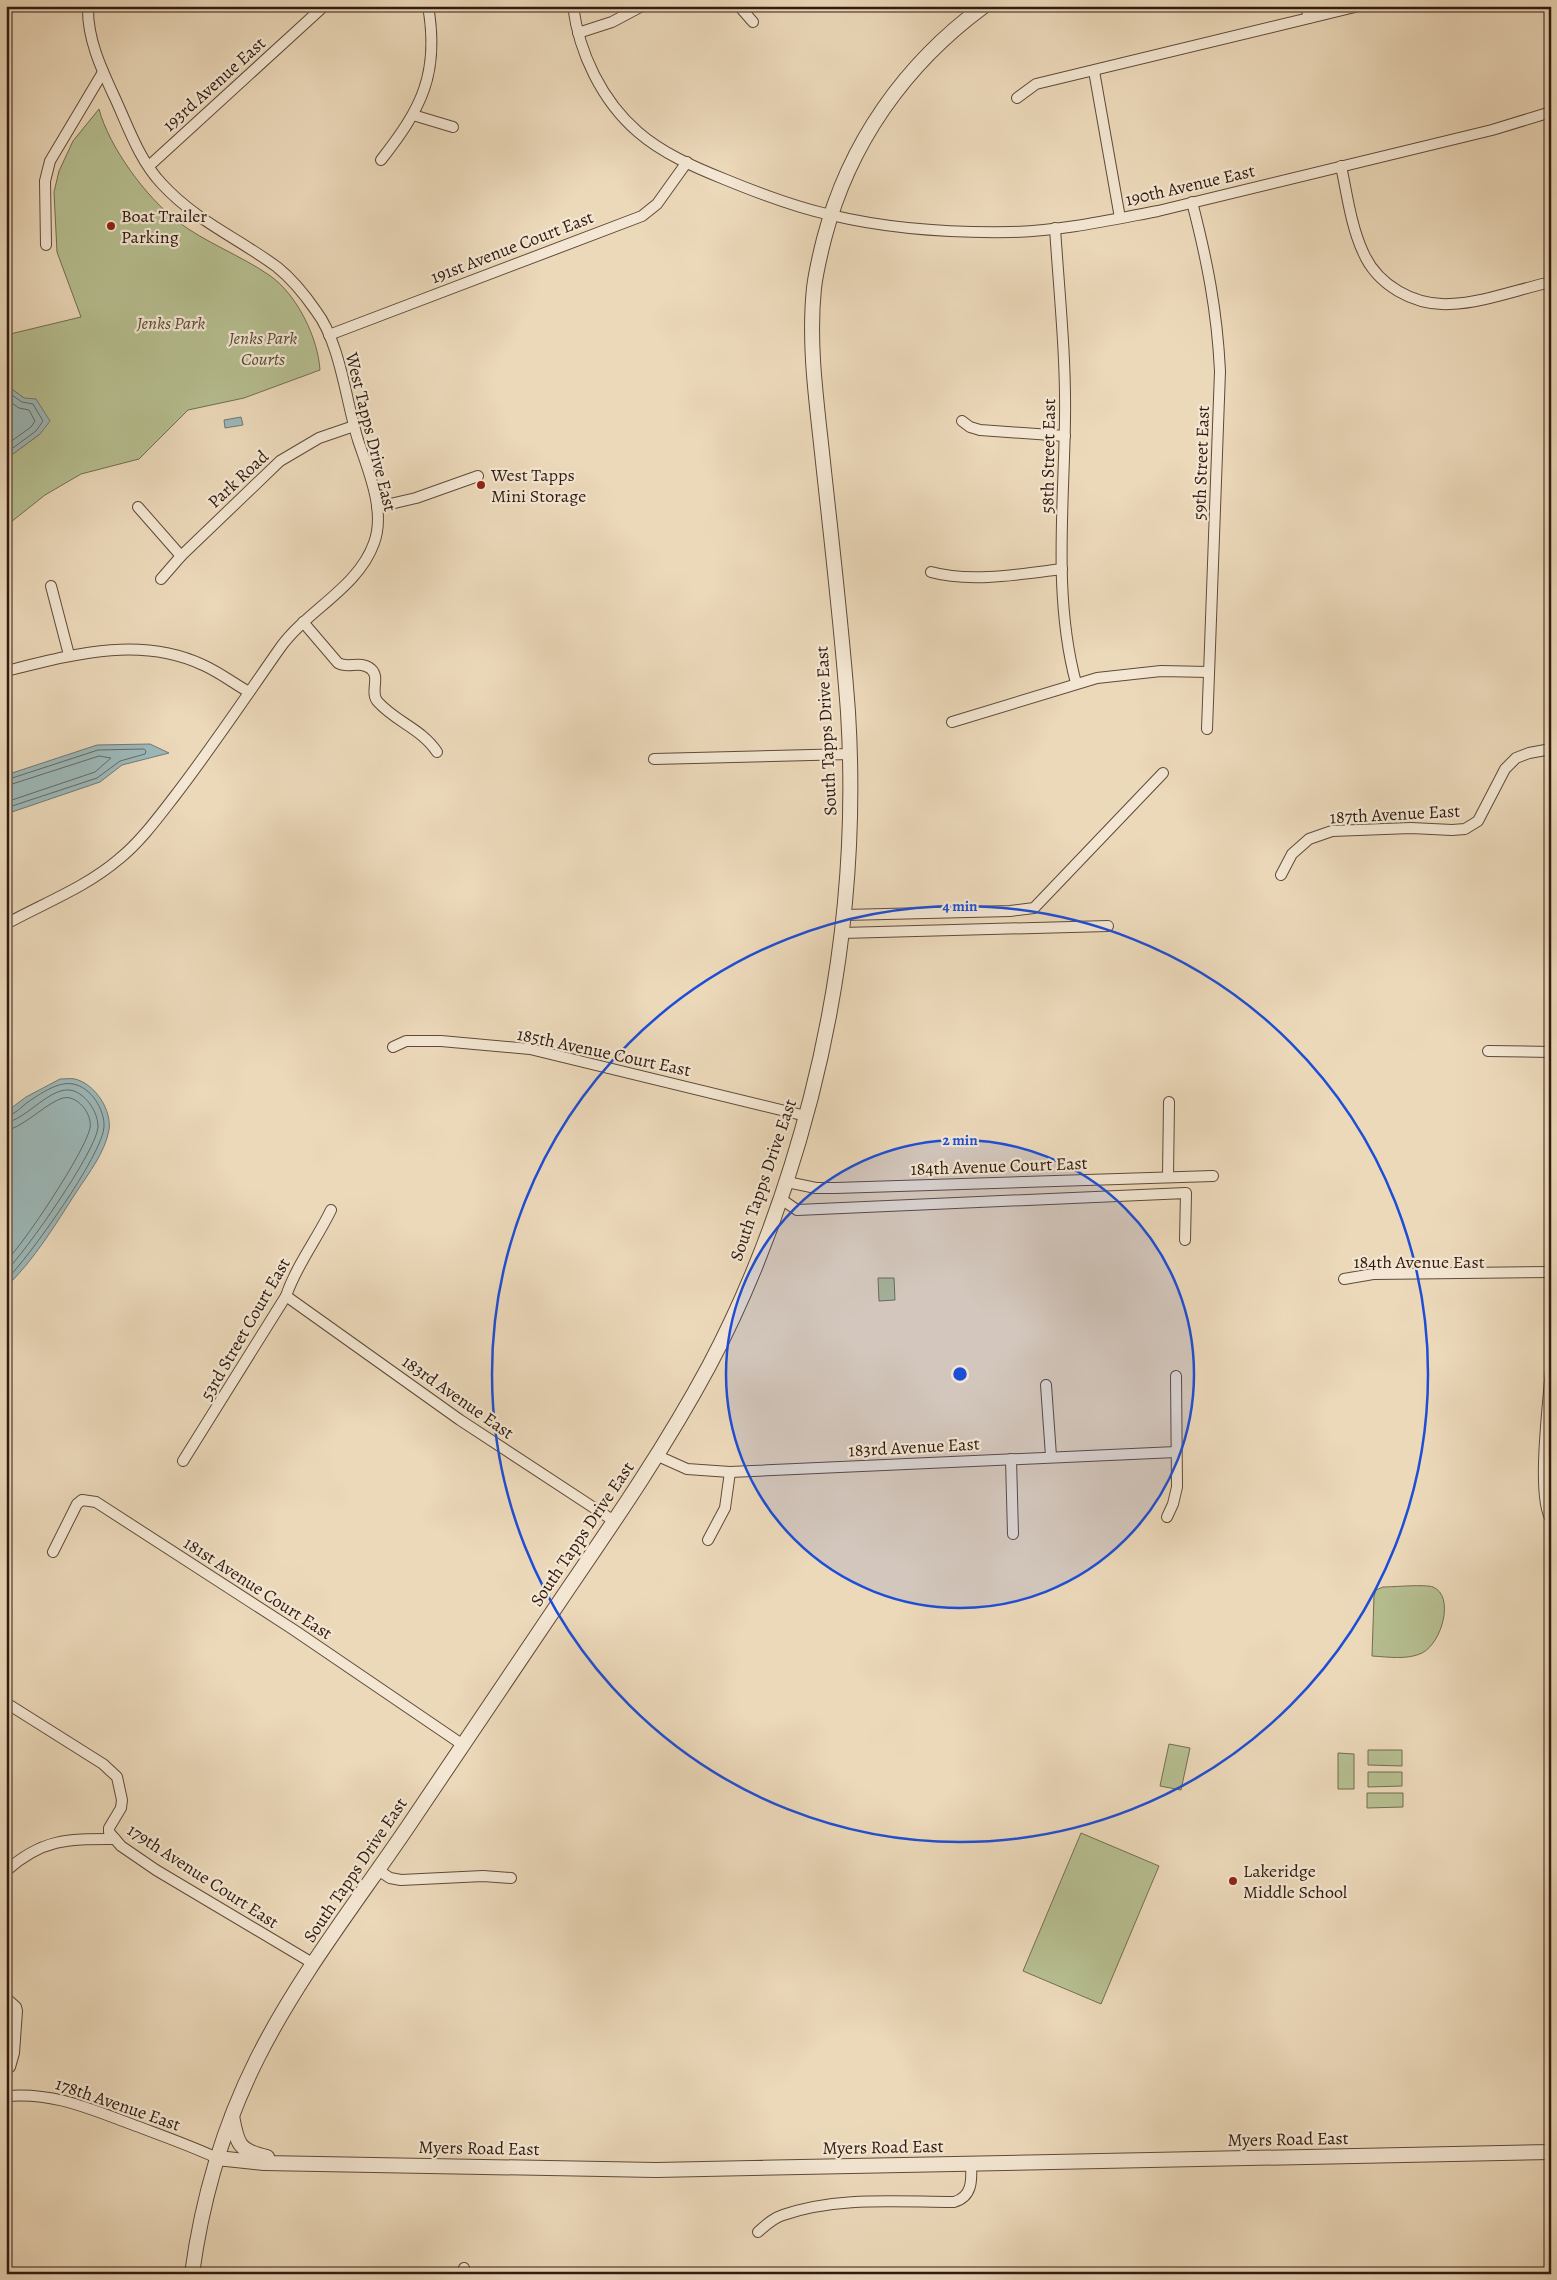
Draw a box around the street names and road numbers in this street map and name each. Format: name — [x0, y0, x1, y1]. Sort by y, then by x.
street label: 193rd Avenue East — [157, 31, 271, 137]
street label: 190th Avenue East — [1123, 158, 1257, 212]
street label: 191st Avenue Court East — [427, 205, 597, 289]
street label: West Tapps Drive East — [339, 349, 402, 514]
street label: 58th Street East — [1035, 398, 1061, 514]
street label: 59th Street East — [1187, 405, 1215, 521]
street label: Park Road — [202, 444, 274, 513]
street label: South Tapps Drive East — [810, 645, 842, 816]
street label: 187th Avenue East — [1329, 799, 1461, 829]
street label: 185th Avenue Court East — [515, 1022, 693, 1082]
street label: South Tapps Drive East — [724, 1096, 802, 1264]
street label: 184th Avenue Court East — [910, 1151, 1088, 1181]
street label: 184th Avenue East — [1353, 1250, 1485, 1274]
street label: 53rd Street Court East — [194, 1253, 296, 1405]
street label: 183rd Avenue East — [397, 1350, 519, 1445]
street label: 183rd Avenue East — [848, 1432, 980, 1462]
street label: South Tapps Drive East — [525, 1457, 639, 1611]
street label: 181st Avenue Court East — [179, 1531, 337, 1645]
street label: South Tapps Drive East — [298, 1793, 412, 1947]
street label: 179th Avenue Court East — [123, 1818, 283, 1934]
street label: 178th Avenue East — [52, 2071, 184, 2137]
street label: Myers Road East — [1227, 2126, 1349, 2152]
street label: Myers Road East — [822, 2134, 944, 2160]
street label: Myers Road East — [418, 2135, 540, 2161]

